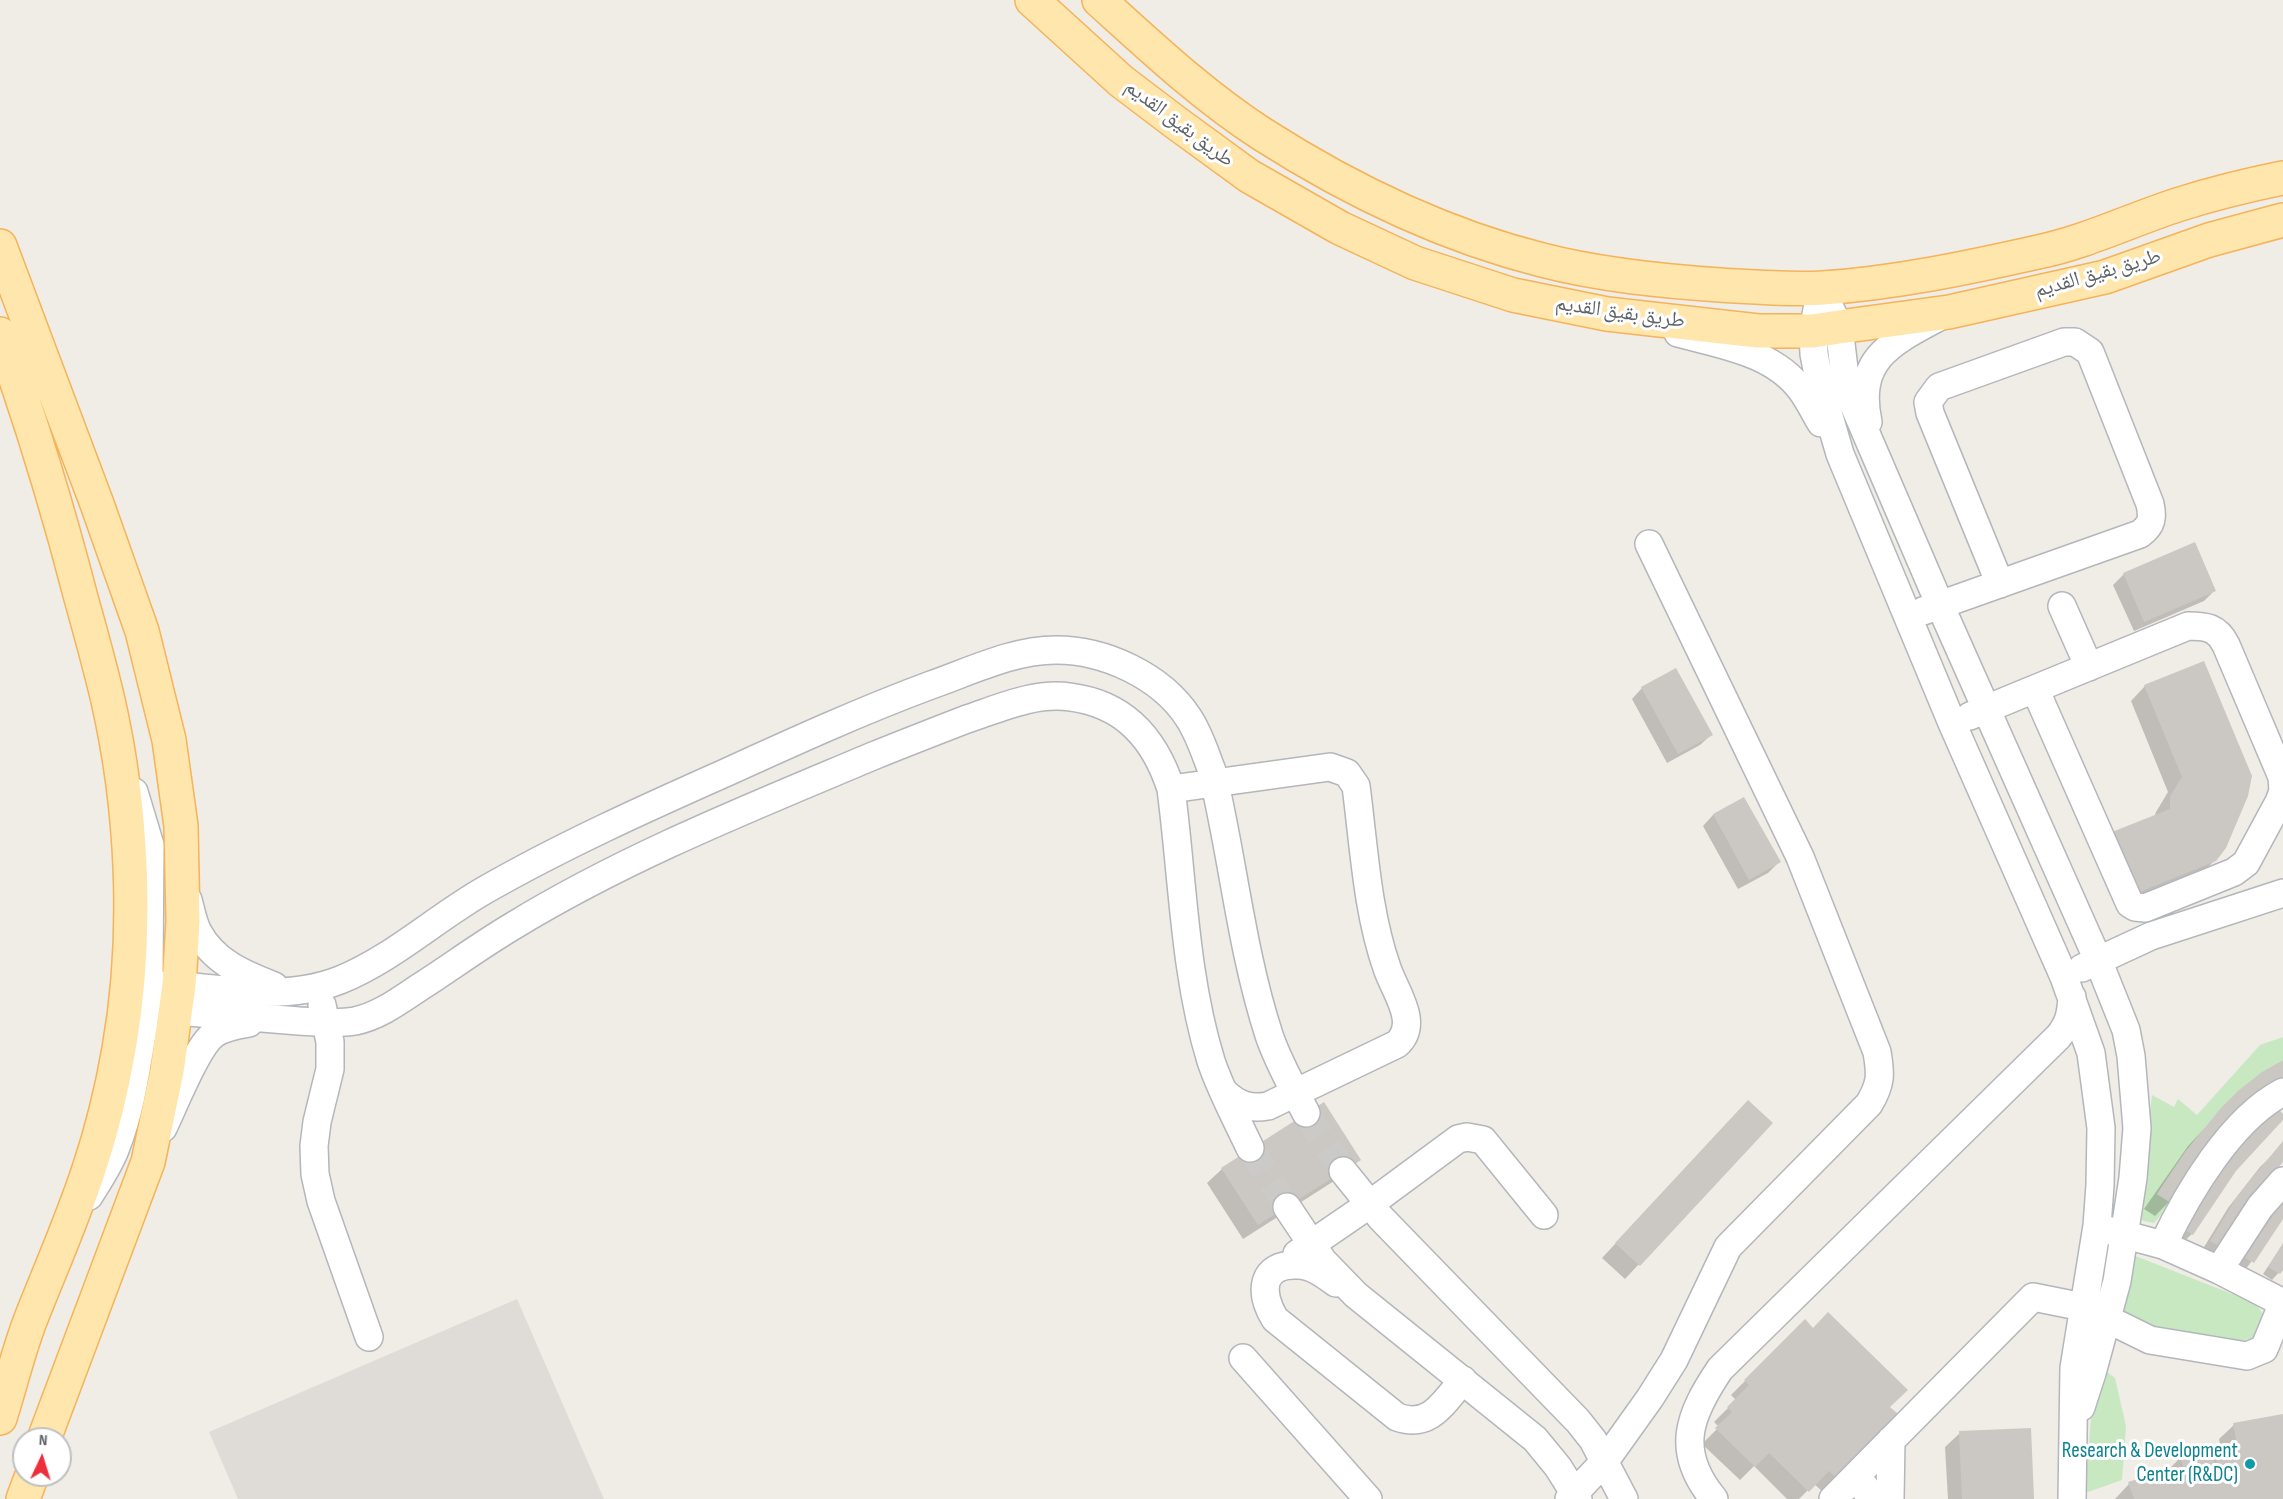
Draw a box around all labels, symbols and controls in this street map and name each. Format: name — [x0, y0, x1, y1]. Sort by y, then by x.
street label: طريق بقيق القديم — [1119, 75, 1239, 173]
street label: طريق بقيق القديم — [2032, 244, 2164, 304]
street label: طريق بقيق القديم — [1554, 291, 1686, 335]
north arrow — [12, 1427, 72, 1487]
text: N — [38, 1431, 48, 1450]
place label: Research & Development Center (R&DC) — [2062, 1439, 2238, 1489]
marker: Research & Development Center (R&DC) — [2243, 1457, 2257, 1471]

